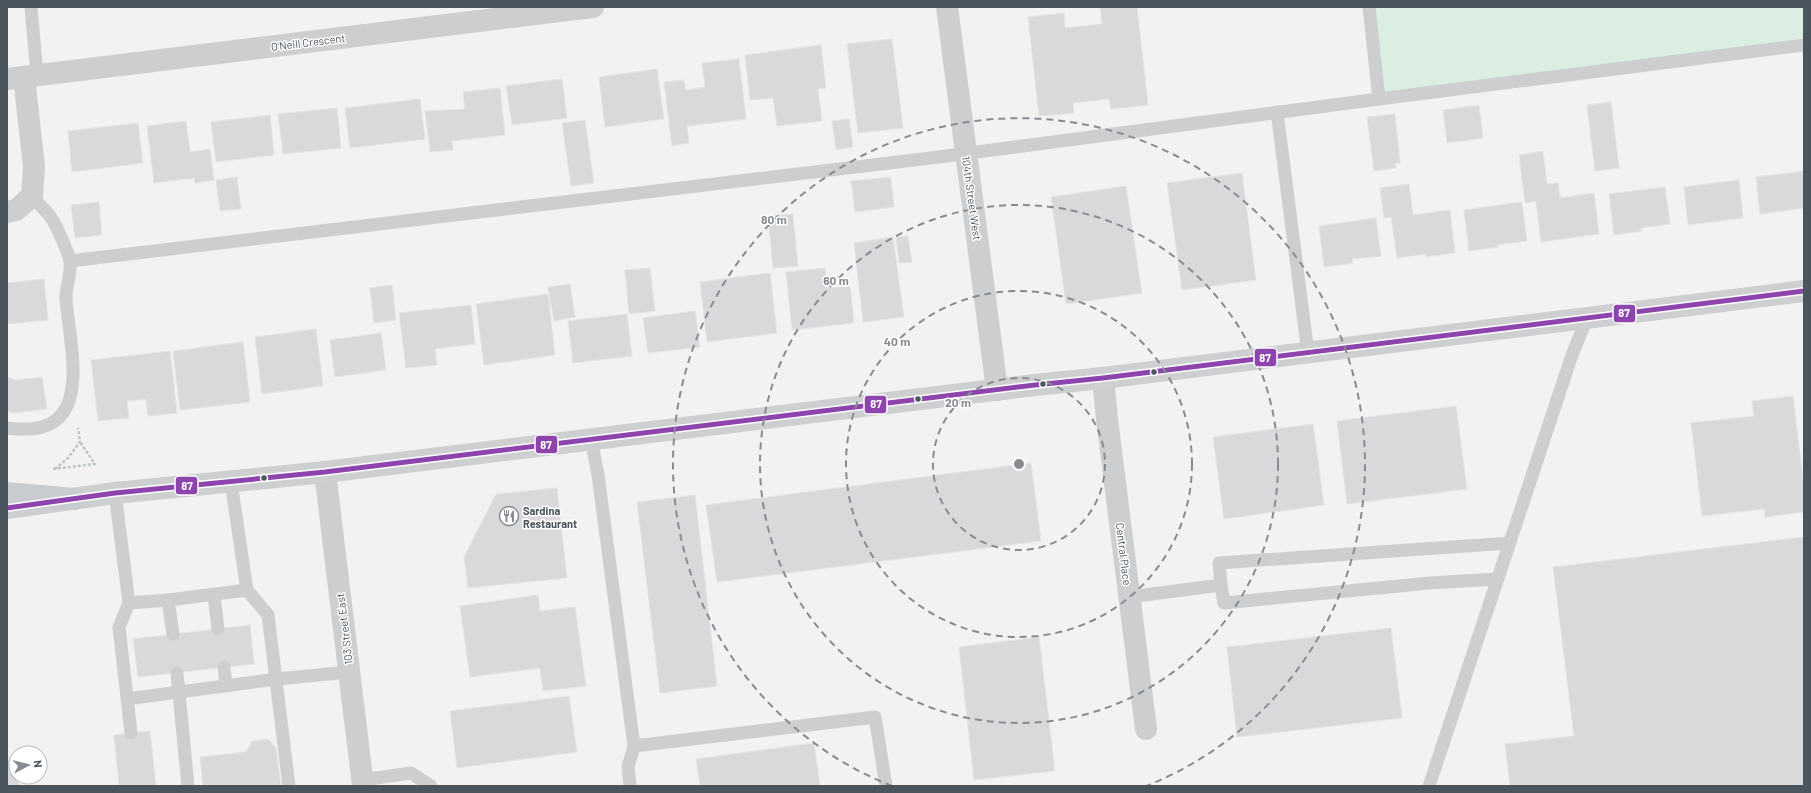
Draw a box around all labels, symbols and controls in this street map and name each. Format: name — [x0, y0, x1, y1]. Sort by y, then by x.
street label: O'Neill Crescent — [270, 31, 346, 53]
street label: 104th Street West — [960, 155, 984, 241]
text: 80 m — [761, 212, 787, 226]
text: 60 m — [823, 273, 849, 287]
line badge: 87 — [1613, 304, 1636, 323]
text: 87 — [1618, 306, 1630, 319]
text: 40 m — [884, 334, 910, 348]
line badge: 87 — [1254, 348, 1277, 367]
text: 87 — [1259, 351, 1271, 364]
unlabelled marker — [1149, 367, 1159, 377]
unlabelled marker — [1038, 379, 1048, 389]
unlabelled marker — [913, 394, 923, 404]
line badge: 87 — [864, 395, 887, 414]
text: 20 m — [945, 395, 971, 409]
text: 87 — [870, 397, 882, 410]
line badge: 87 — [535, 435, 558, 454]
text: 87 — [540, 438, 552, 451]
centre of rings — [1012, 457, 1026, 471]
unlabelled marker — [259, 473, 269, 483]
line badge: 87 — [175, 476, 198, 495]
text: 87 — [181, 479, 193, 492]
place label: Sardina Restaurant — [523, 504, 577, 530]
restaurant icon: Sardina Restaurant — [498, 505, 520, 527]
street label: Central Place — [1114, 522, 1134, 586]
street label: 103 Street East — [333, 593, 355, 665]
north arrow — [8, 745, 48, 785]
text: N — [32, 759, 45, 768]

